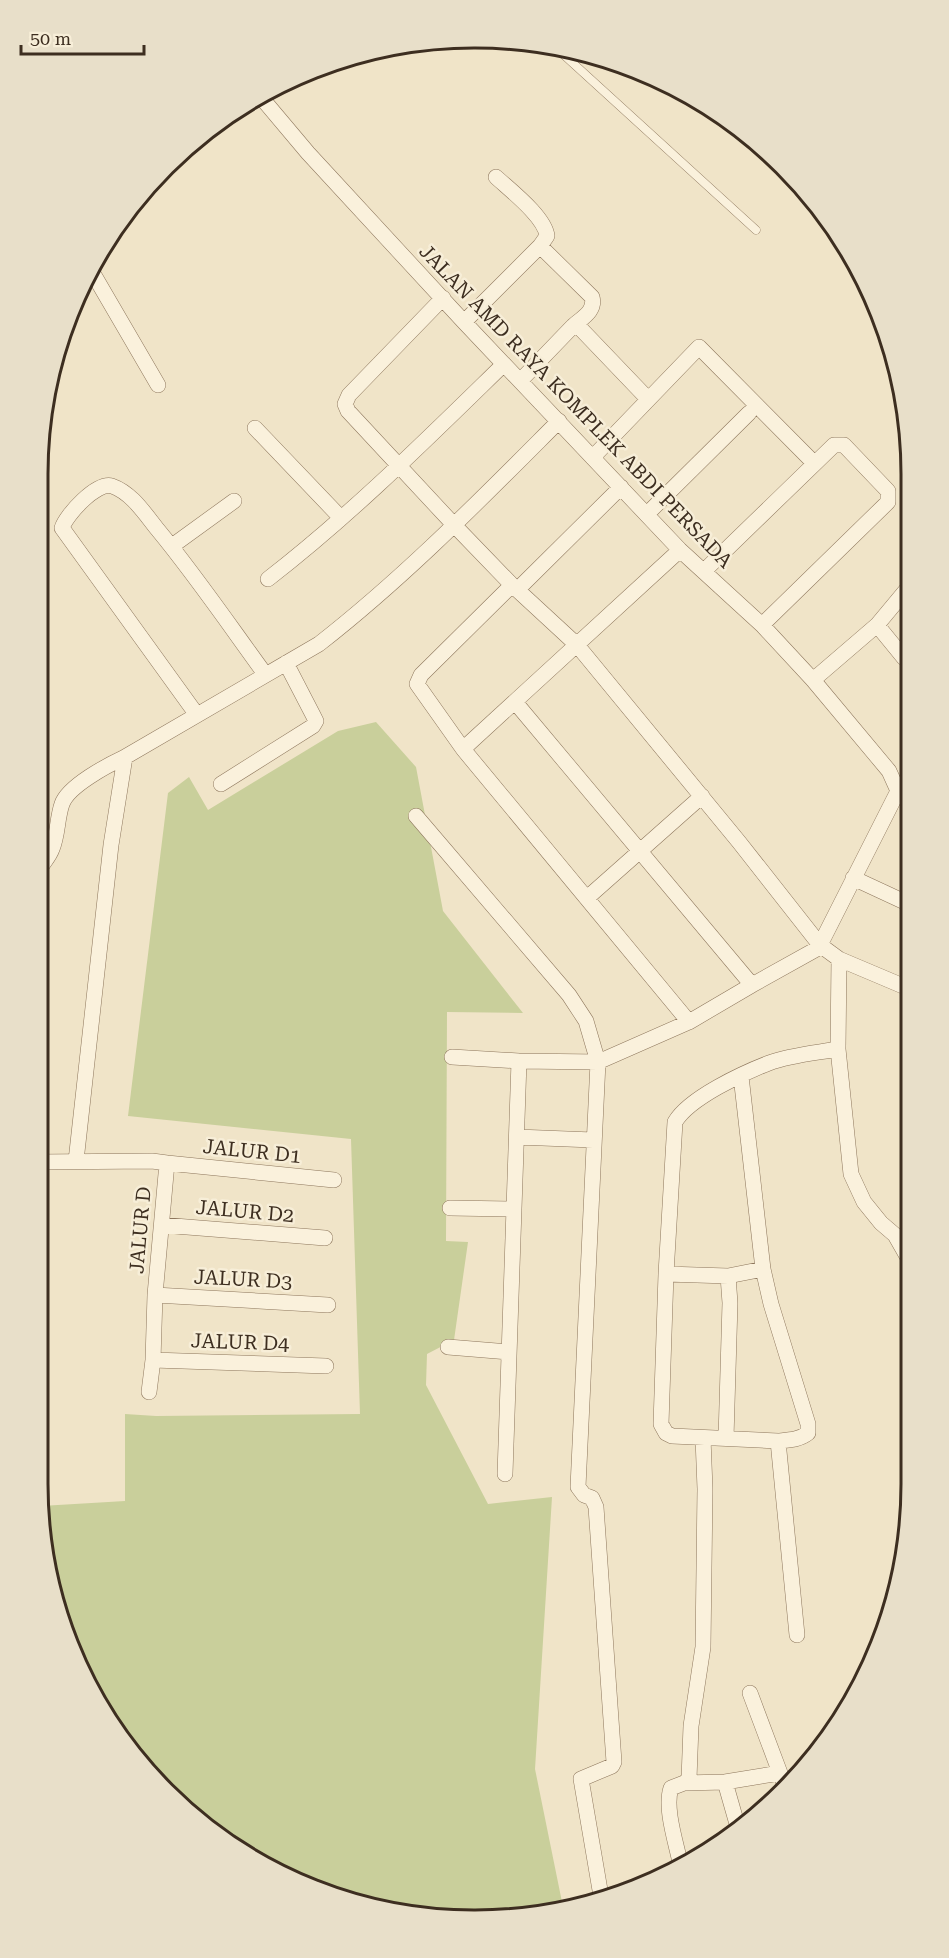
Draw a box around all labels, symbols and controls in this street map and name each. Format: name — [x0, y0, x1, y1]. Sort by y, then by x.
scale bar — [21, 18, 144, 56]
text: 50 m — [30, 28, 71, 49]
street label: JALAN AMD RAYA KOMPLEK ABDI PERSADA — [414, 239, 738, 573]
street label: JALUR D1 — [202, 1134, 302, 1168]
street label: JALUR D — [124, 1185, 156, 1275]
street label: JALUR D2 — [195, 1195, 295, 1227]
street label: JALUR D3 — [193, 1264, 293, 1294]
street label: JALUR D4 — [190, 1328, 290, 1356]

